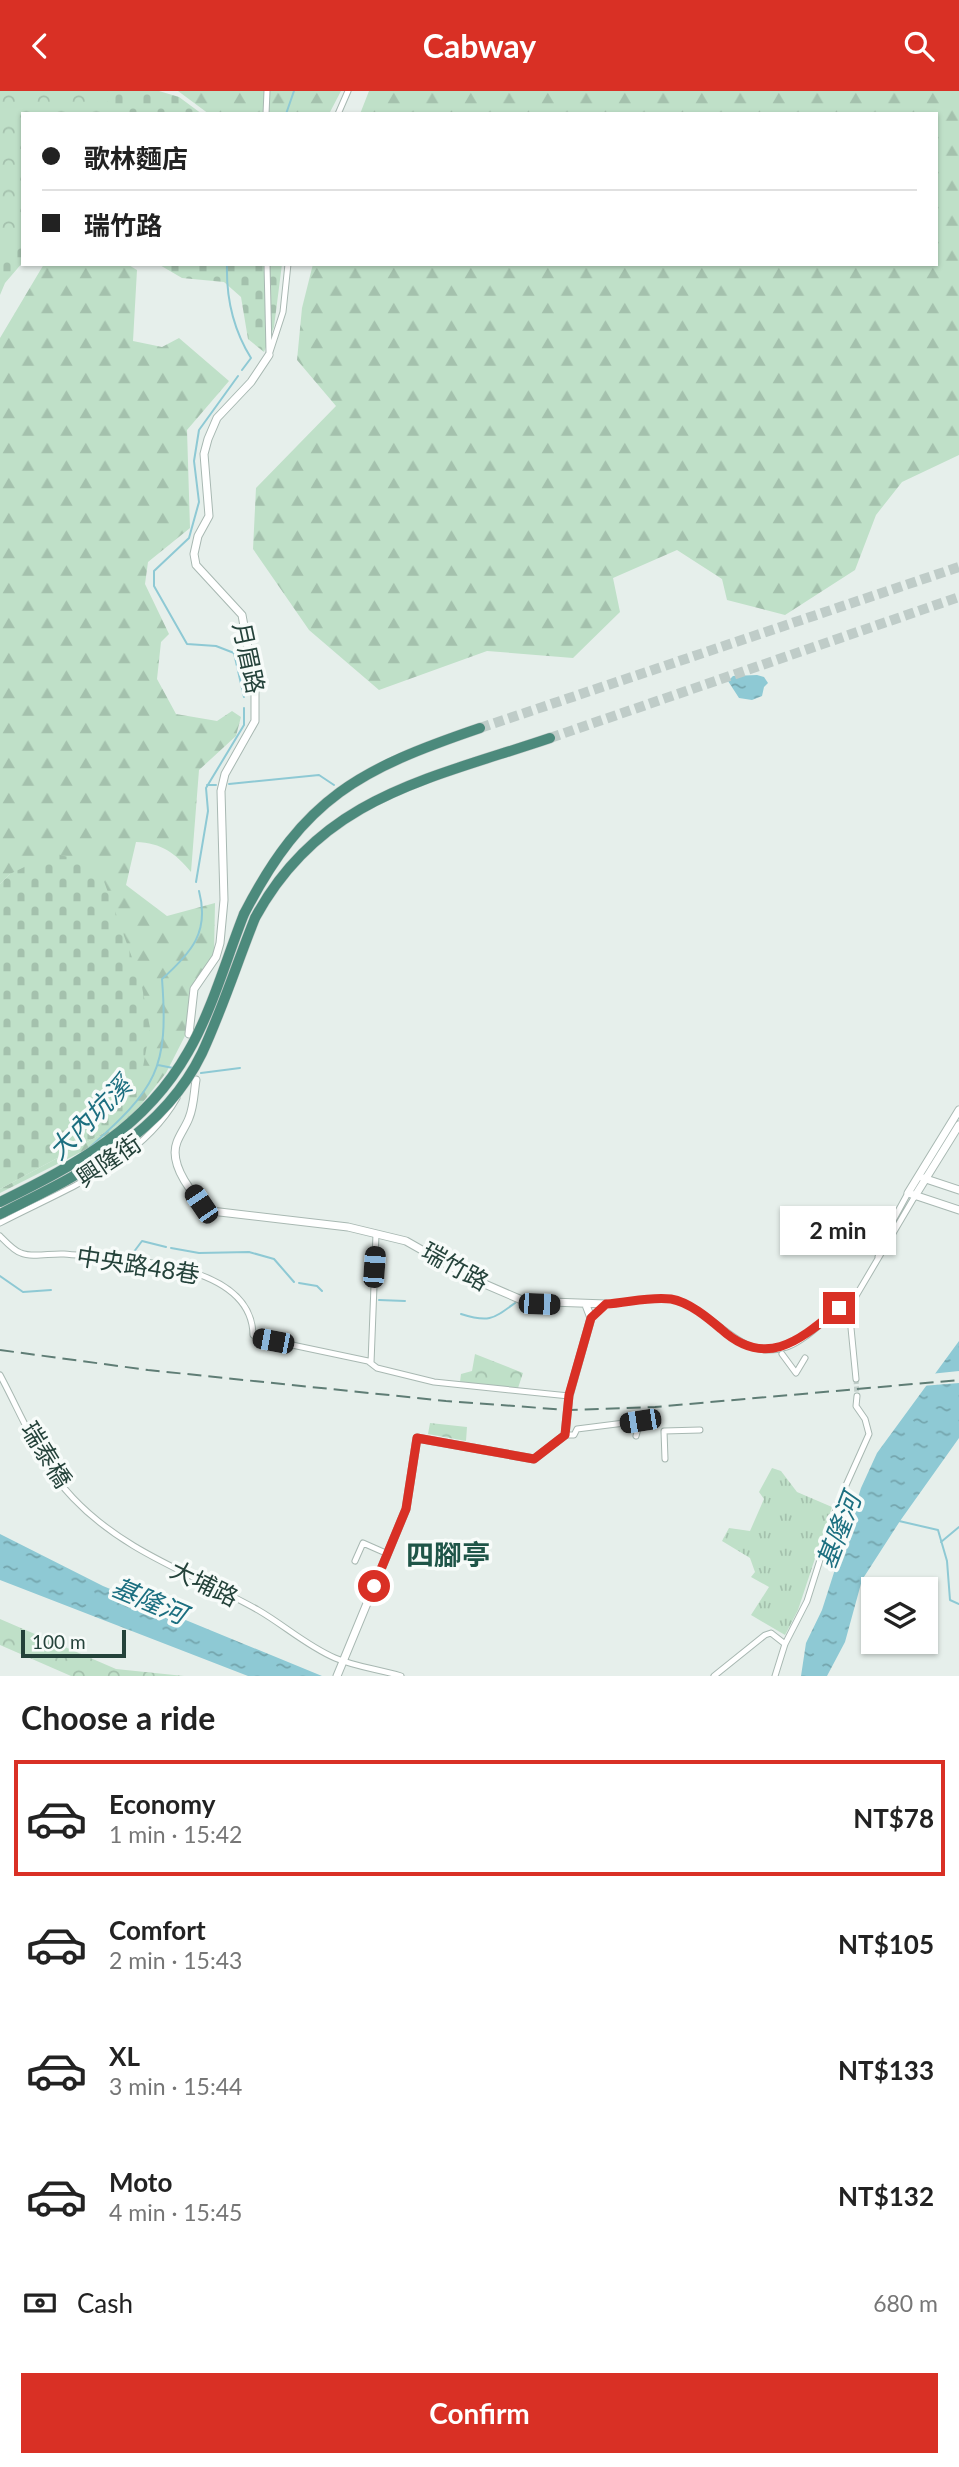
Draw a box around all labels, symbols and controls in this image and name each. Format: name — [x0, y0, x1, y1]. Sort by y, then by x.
text: Cabway — [423, 26, 536, 65]
icon: back — [21, 27, 59, 65]
icon: search — [900, 27, 938, 65]
text: 歌林麵店 — [84, 142, 188, 174]
text: 瑞竹路 — [84, 209, 162, 241]
street label: 月眉路 — [228, 619, 271, 696]
water label: 大內坑溪 — [41, 1066, 140, 1165]
street label: 興隆街 — [70, 1128, 146, 1192]
car — [181, 1181, 222, 1227]
callout: 2 min — [781, 1207, 897, 1255]
text: 2 min — [809, 1216, 867, 1244]
street label: 瑞竹路 — [417, 1236, 494, 1296]
street label: 中央路48巷 — [75, 1241, 202, 1289]
car — [363, 1245, 386, 1289]
route end — [823, 1292, 855, 1324]
car — [518, 1293, 561, 1315]
car — [251, 1327, 296, 1355]
car — [618, 1407, 663, 1435]
street label: 瑞泰橋 — [16, 1416, 79, 1492]
water label: 基隆河 — [809, 1484, 869, 1573]
district label: 四腳亭 — [406, 1537, 490, 1571]
street label: 大埔路 — [166, 1554, 243, 1611]
water label: 基隆河 — [107, 1570, 196, 1632]
route start — [358, 1570, 390, 1602]
map controls — [861, 1577, 938, 1654]
button: layers — [861, 1577, 938, 1654]
scale bar — [21, 1627, 126, 1659]
text: 100 m — [32, 1630, 86, 1653]
text: Choose a ride — [21, 1698, 215, 1737]
icon: car — [25, 1787, 88, 1850]
text: Economy — [109, 1788, 215, 1820]
text: NT$78 — [853, 1802, 934, 1834]
text: 1 min · 15:42 — [109, 1820, 242, 1848]
icon: car — [25, 1913, 88, 1976]
text: Comfort — [109, 1914, 206, 1946]
text: NT$105 — [838, 1928, 934, 1960]
text: 2 min · 15:43 — [109, 1946, 242, 1974]
icon: car — [25, 2039, 88, 2102]
text: XL — [109, 2040, 140, 2072]
text: NT$133 — [838, 2054, 934, 2086]
text: 3 min · 15:44 — [109, 2072, 242, 2100]
icon: car — [25, 2165, 88, 2228]
text: Moto — [109, 2166, 172, 2198]
text: NT$132 — [838, 2180, 934, 2212]
text: 4 min · 15:45 — [109, 2198, 242, 2226]
icon: cash — [21, 2284, 59, 2322]
text: Cash — [77, 2287, 133, 2319]
text: 680 m — [873, 2289, 938, 2317]
button: Confirm — [21, 2373, 938, 2453]

